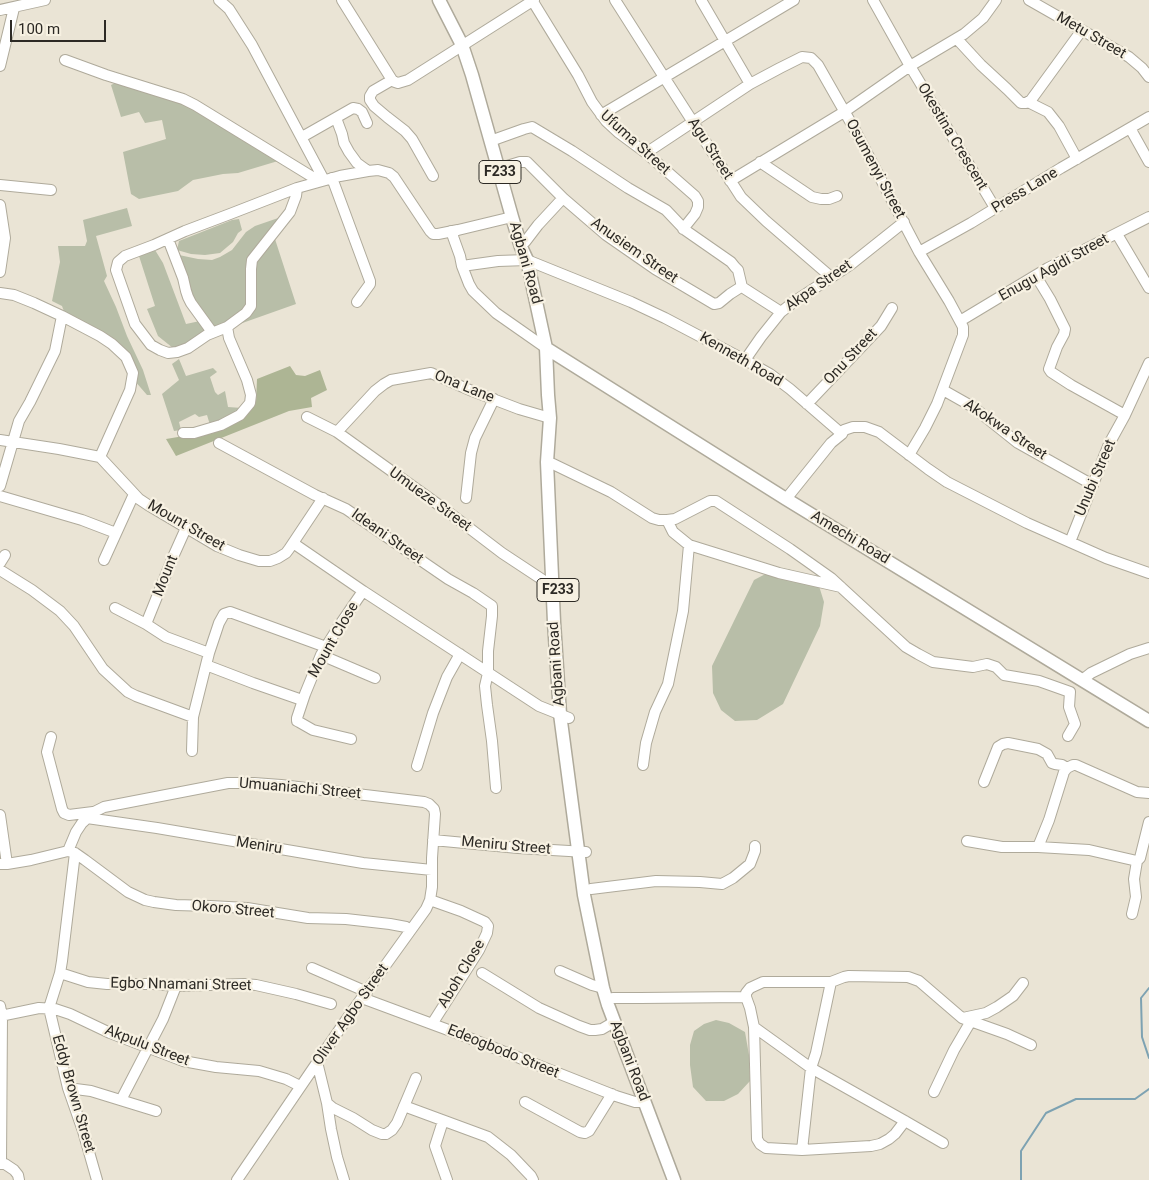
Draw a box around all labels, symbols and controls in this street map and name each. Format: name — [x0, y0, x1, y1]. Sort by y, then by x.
street label: Metu Street — [1053, 9, 1129, 63]
scale bar — [12, 10, 109, 42]
text: 100 m — [18, 20, 60, 38]
street label: Okestina Crescent — [913, 80, 991, 194]
street label: Ufuma Street — [596, 107, 674, 179]
street label: Agu Street — [683, 115, 737, 183]
street label: Osumenyi Street — [841, 116, 909, 222]
road number: F233 — [479, 160, 521, 183]
street label: Press Lane — [989, 164, 1061, 218]
street label: Anusiem Street — [587, 214, 681, 288]
street label: Agbani Road — [505, 220, 545, 306]
street label: Enugu Agidi Street — [996, 230, 1112, 306]
street label: Akpa Street — [782, 256, 856, 316]
street label: Onu Street — [820, 325, 882, 389]
street label: Kenneth Road — [696, 329, 786, 391]
street label: Ona Lane — [431, 367, 497, 407]
street label: Akokwa Street — [960, 396, 1050, 464]
street label: Unubi Street — [1072, 437, 1120, 519]
street label: Umueze Street — [385, 464, 475, 536]
street label: Mount Street — [144, 497, 228, 555]
street label: Ideani Street — [347, 506, 427, 568]
street label: Amechi Road — [807, 507, 893, 569]
street label: Mount — [150, 553, 182, 599]
road number: F233 — [537, 578, 579, 602]
street label: Mount Close — [305, 599, 363, 681]
street label: Agbani Road — [545, 621, 569, 707]
street label: Umuaniachi Street — [238, 775, 362, 803]
street label: Meniru — [235, 833, 283, 859]
street label: Meniru Street — [461, 833, 551, 859]
street label: Okoro Street — [191, 897, 275, 923]
street label: Aboh Close — [435, 937, 489, 1011]
street label: Oliver Agbo Street — [309, 961, 393, 1069]
street label: Egbo Nnamani Street — [110, 975, 252, 995]
street label: Agbani Road — [605, 1018, 653, 1104]
street label: Edeogbodo Street — [444, 1021, 562, 1083]
street label: Akpulu Street — [102, 1022, 192, 1070]
street label: Eddy Brown Street — [48, 1033, 98, 1155]

